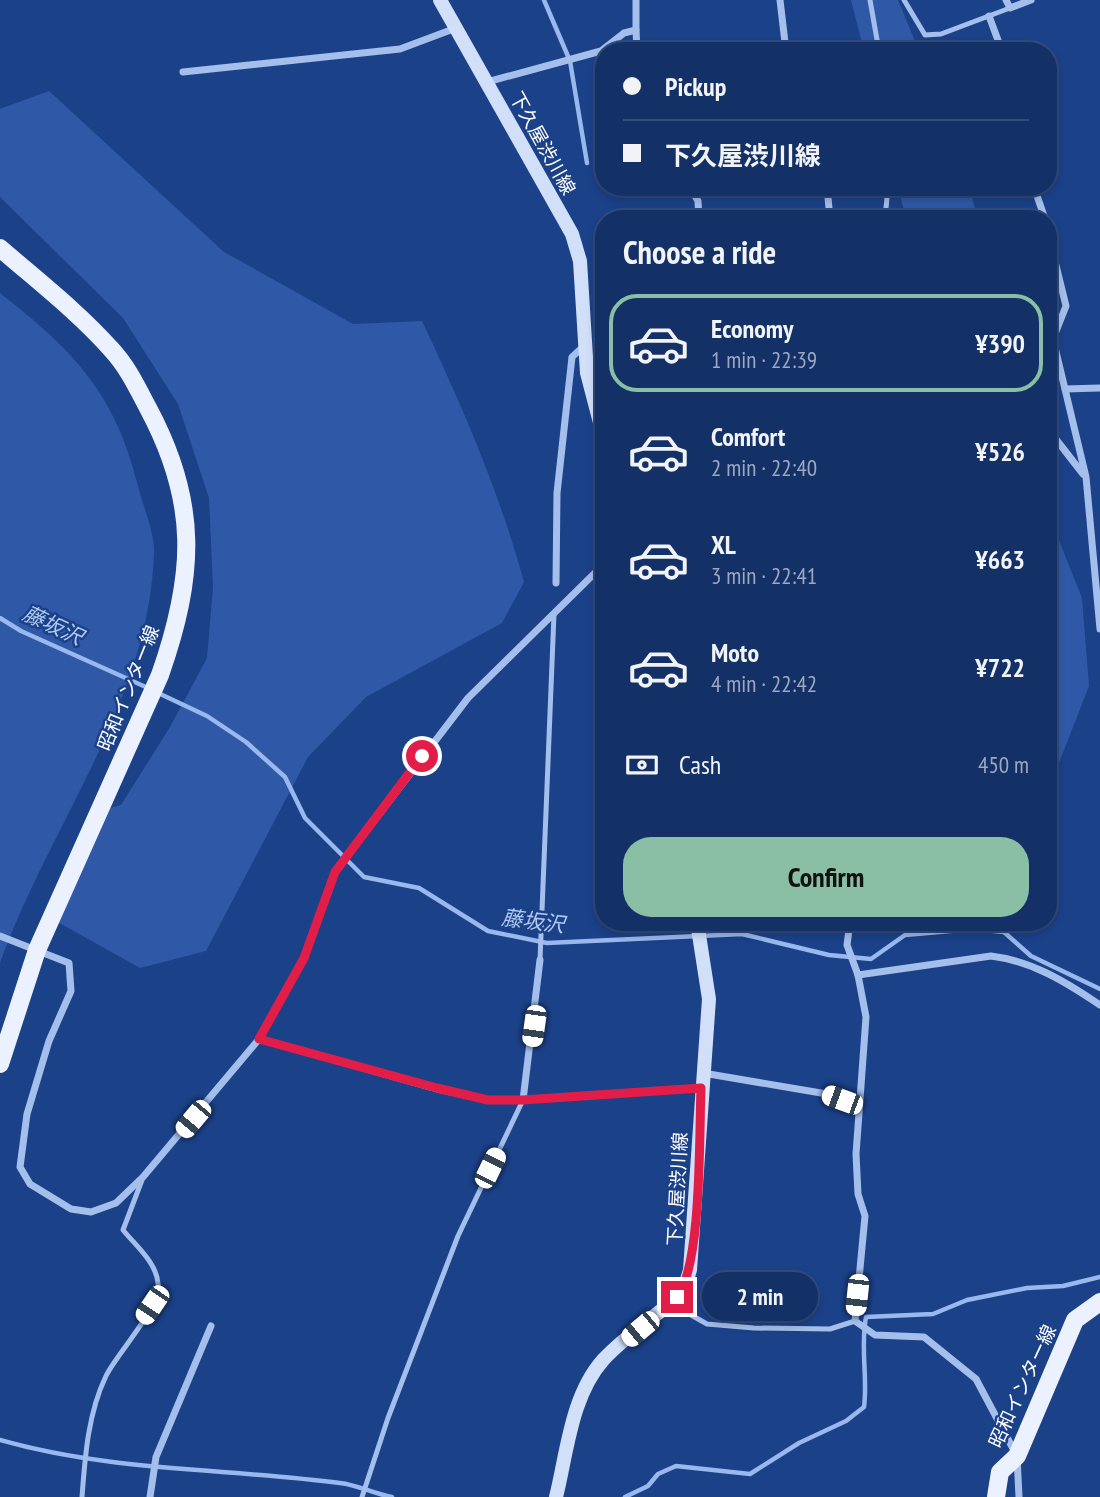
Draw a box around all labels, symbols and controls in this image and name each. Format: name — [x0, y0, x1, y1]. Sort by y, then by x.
text: Pickup — [665, 70, 726, 103]
street label: 下久屋渋川線 — [505, 87, 581, 199]
text: 下久屋渋川線 — [665, 139, 821, 172]
text: Choose a ride — [623, 231, 776, 273]
icon: car — [627, 312, 690, 375]
text: Economy — [711, 312, 793, 345]
text: ¥390 — [975, 327, 1025, 360]
text: 1 min · 22:39 — [711, 345, 817, 374]
icon: car — [627, 420, 690, 483]
text: Comfort — [711, 420, 785, 453]
text: ¥526 — [975, 435, 1025, 468]
text: 2 min · 22:40 — [711, 453, 817, 482]
icon: car — [627, 528, 690, 591]
text: XL — [711, 528, 736, 561]
text: ¥663 — [975, 543, 1025, 576]
text: 3 min · 22:41 — [711, 561, 817, 590]
water label: 藤坂沢 — [19, 599, 90, 652]
street label: 昭和インター線 — [92, 622, 164, 754]
icon: car — [627, 636, 690, 699]
text: Moto — [711, 636, 759, 669]
text: ¥722 — [975, 651, 1025, 684]
text: 4 min · 22:42 — [711, 669, 817, 698]
route start — [406, 740, 438, 772]
icon: cash — [623, 746, 661, 784]
text: Cash — [679, 748, 721, 781]
text: 450 m — [978, 750, 1029, 779]
button: Confirm — [623, 837, 1029, 917]
water label: 藤坂沢 — [500, 904, 569, 939]
car — [521, 1004, 548, 1048]
car — [819, 1083, 866, 1117]
car — [172, 1096, 215, 1142]
street label: 下久屋渋川線 — [662, 1131, 692, 1247]
car — [472, 1145, 509, 1191]
callout: 2 min — [702, 1272, 817, 1322]
car — [845, 1273, 870, 1317]
route end — [661, 1281, 693, 1313]
car — [132, 1282, 173, 1328]
text: 2 min — [737, 1282, 783, 1311]
car — [618, 1307, 663, 1351]
street label: 昭和インター線 — [983, 1321, 1061, 1451]

